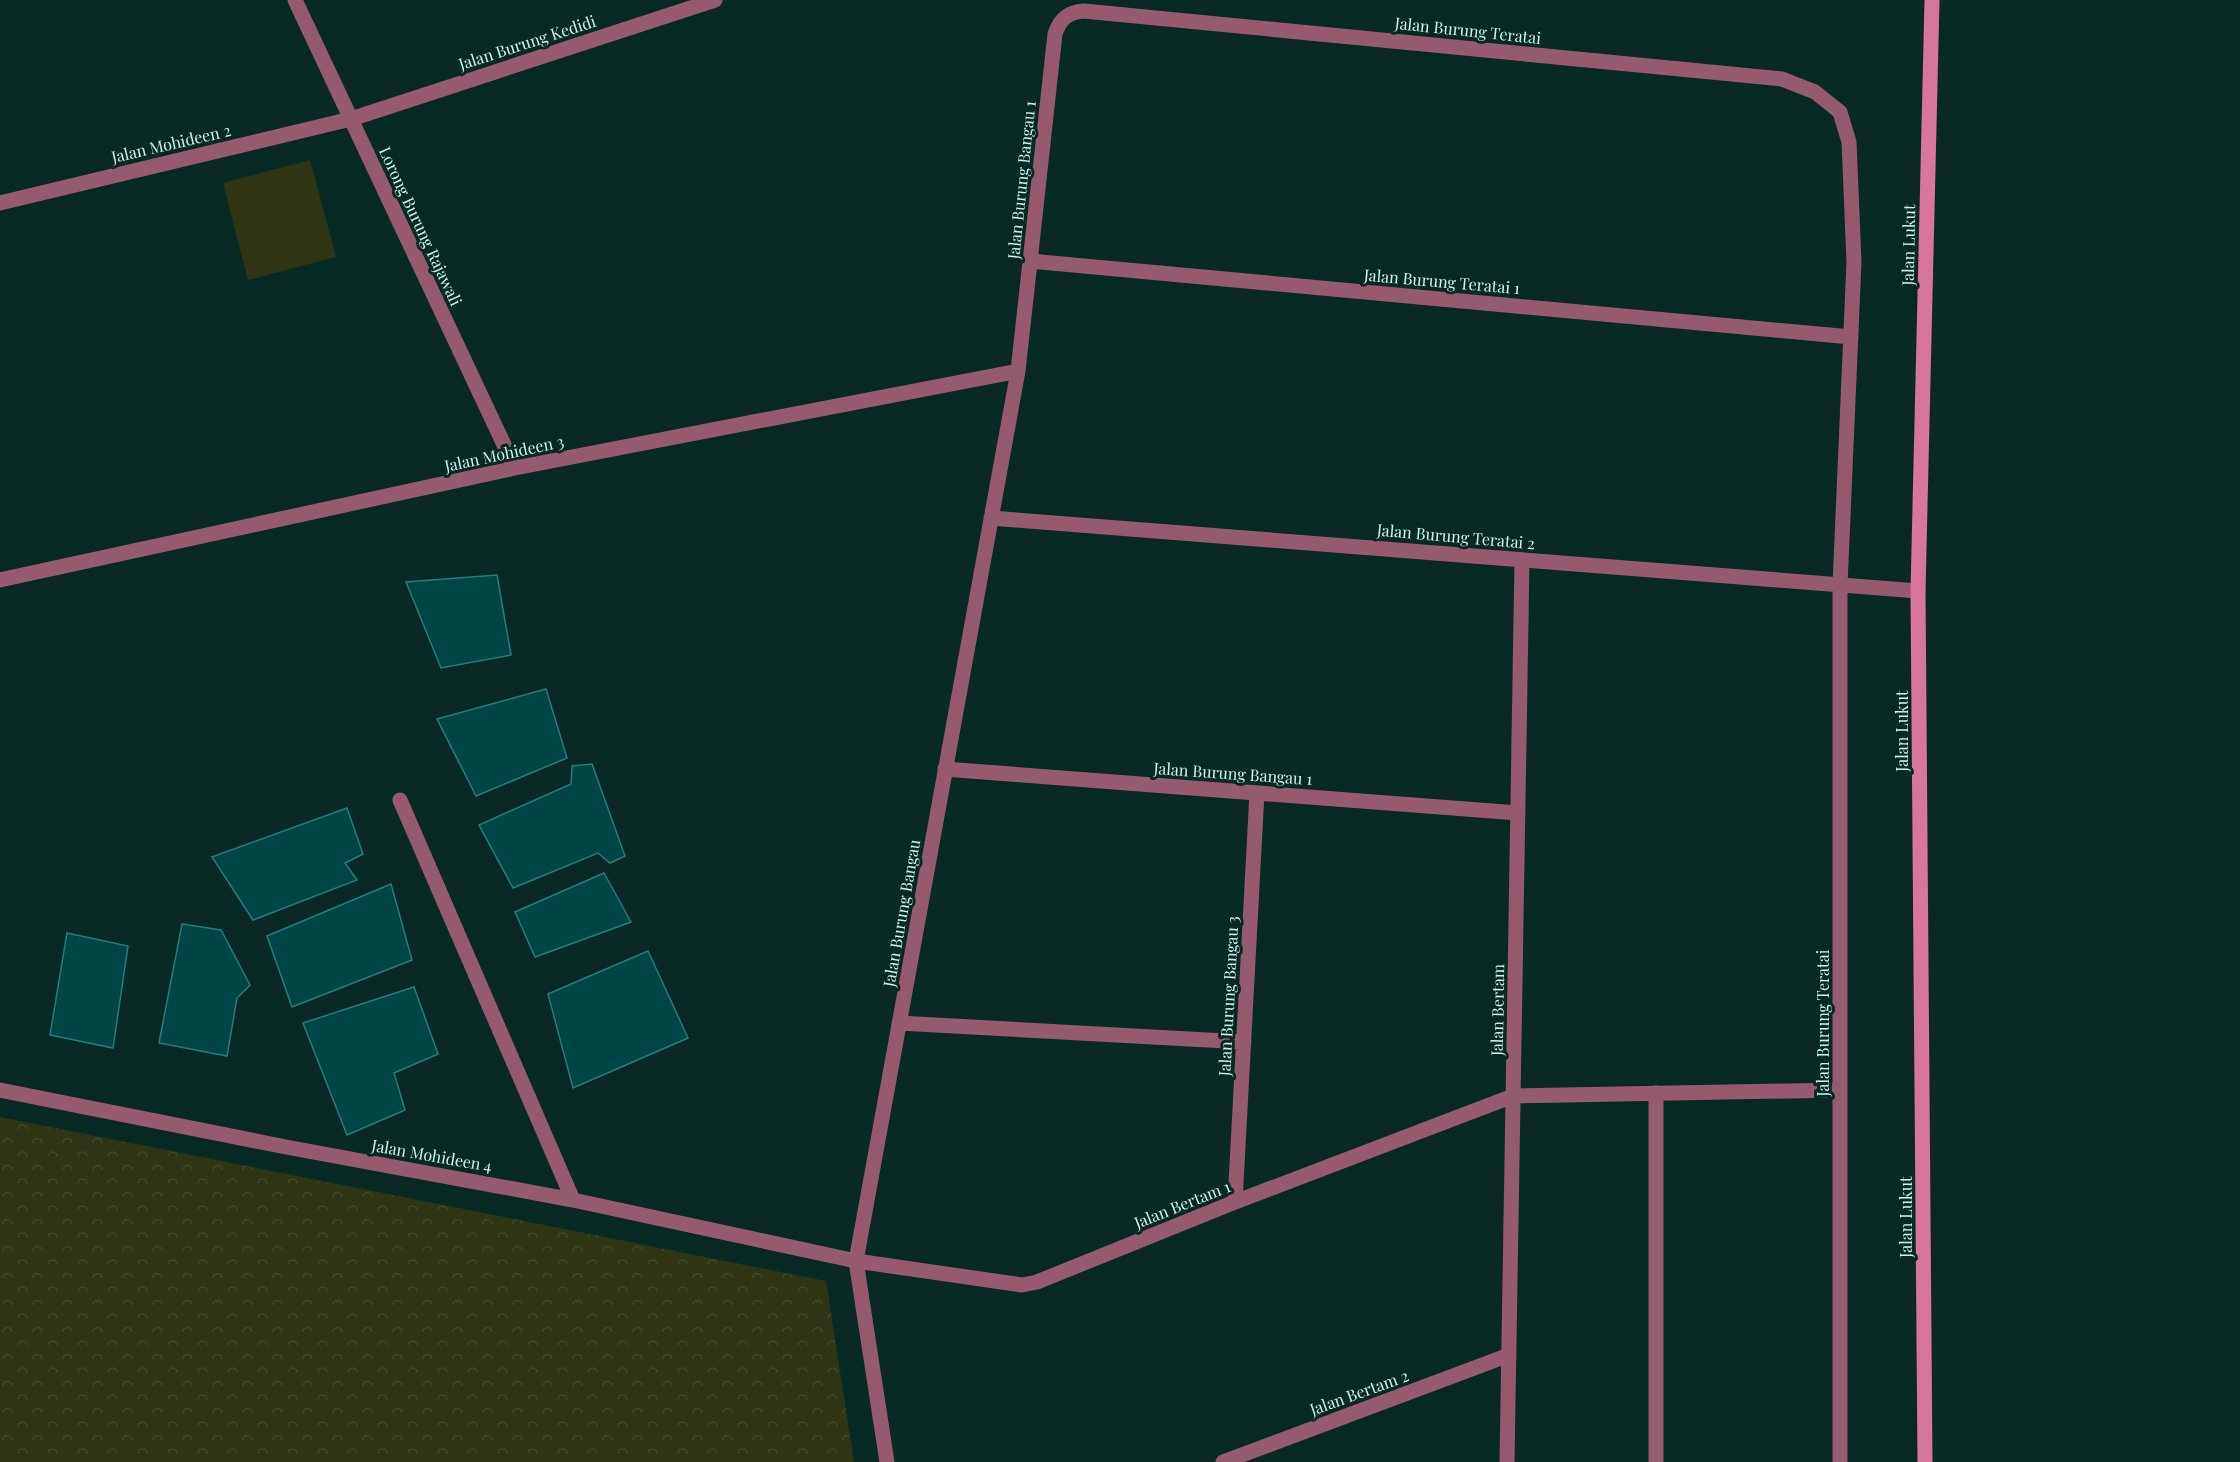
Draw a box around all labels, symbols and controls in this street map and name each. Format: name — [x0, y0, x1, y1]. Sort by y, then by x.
street label: Jalan Burung Kedidi — [455, 10, 599, 74]
street label: Jalan Burung Teratai — [1393, 12, 1542, 48]
street label: Jalan Burung Bangau 1 — [1002, 100, 1040, 261]
street label: Jalan Mohideen 2 — [108, 119, 233, 167]
street label: Lorong Burung Rajawali — [375, 143, 467, 309]
street label: Jalan Lukut — [1897, 204, 1919, 287]
street label: Jalan Burung Teratai 1 — [1362, 264, 1521, 298]
street label: Jalan Mohideen 3 — [441, 430, 566, 476]
street label: Jalan Burung Teratai 2 — [1375, 519, 1536, 553]
street label: Jalan Lukut — [1891, 690, 1912, 773]
street label: Jalan Burung Bangau 1 — [1152, 757, 1313, 789]
street label: Jalan Burung Bangau — [878, 838, 924, 989]
street label: Jalan Burung Bangau 3 — [1213, 915, 1243, 1078]
street label: Jalan Burung Teratai — [1812, 949, 1833, 1097]
street label: Jalan Bertam — [1486, 964, 1508, 1057]
street label: Jalan Mohideen 4 — [369, 1134, 494, 1176]
street label: Jalan Bertam 1 — [1130, 1175, 1233, 1233]
street label: Jalan Lukut — [1895, 1176, 1916, 1259]
street label: Jalan Bertam 2 — [1306, 1364, 1411, 1420]

